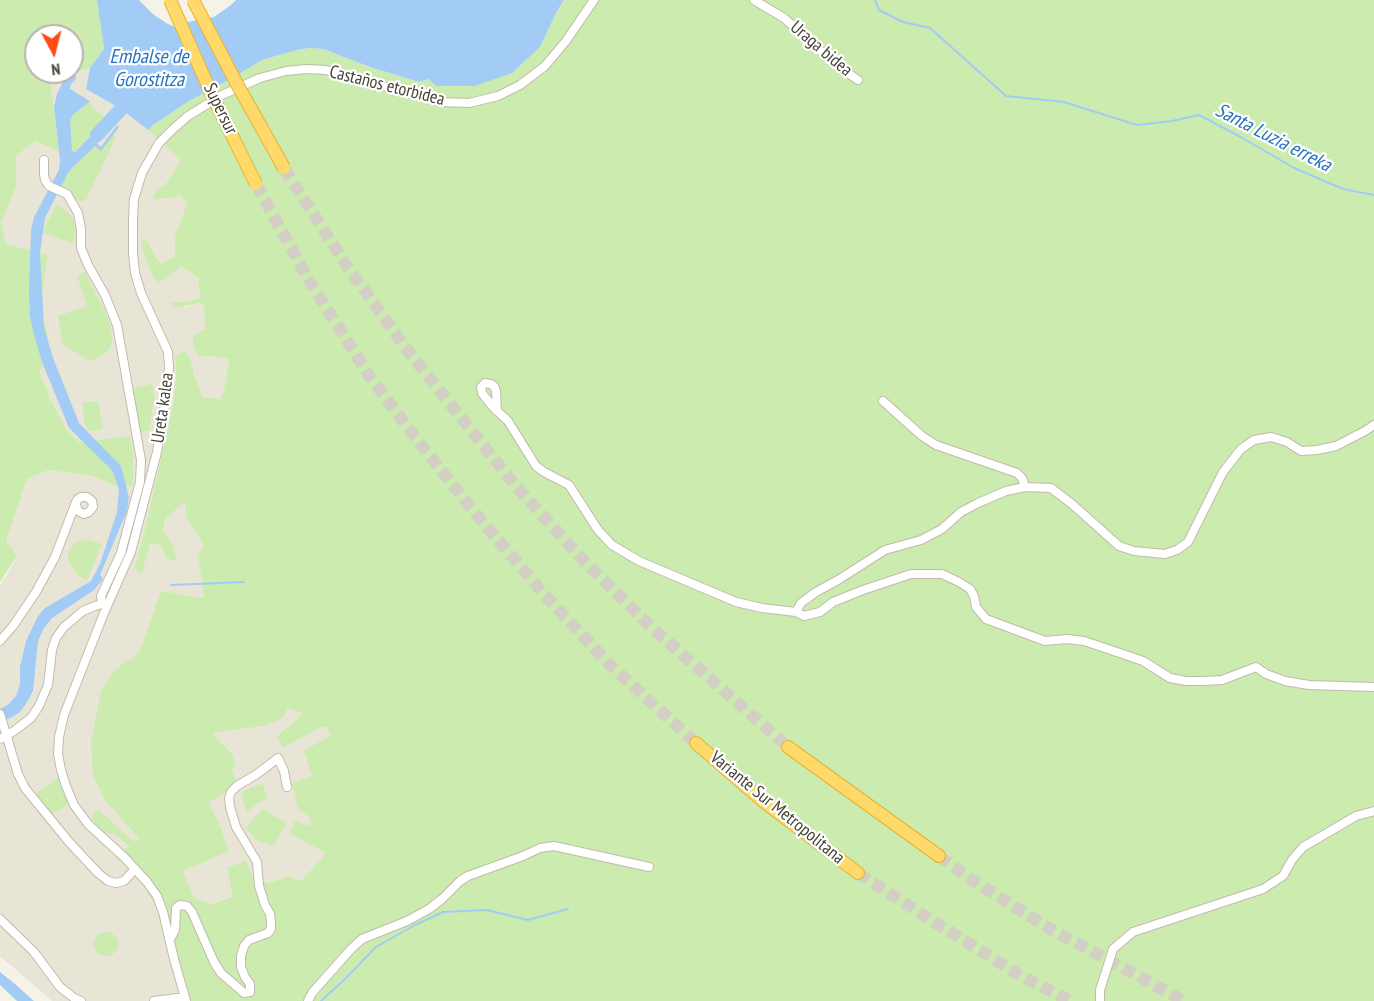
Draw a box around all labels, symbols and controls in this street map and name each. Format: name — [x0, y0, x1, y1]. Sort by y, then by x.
street label: Uraga bidea — [786, 17, 856, 81]
north arrow — [24, 24, 84, 84]
water label: Embalse de Gorostitza — [109, 45, 189, 92]
text: N — [50, 59, 61, 80]
street label: Castaños etorbidea — [327, 61, 447, 111]
street label: Supersur — [198, 80, 242, 138]
water label: Santa Luzia erreka — [1211, 99, 1335, 177]
street label: Ureta kalea — [147, 371, 179, 445]
street label: Variante Sur Metropolitana — [705, 747, 849, 869]

